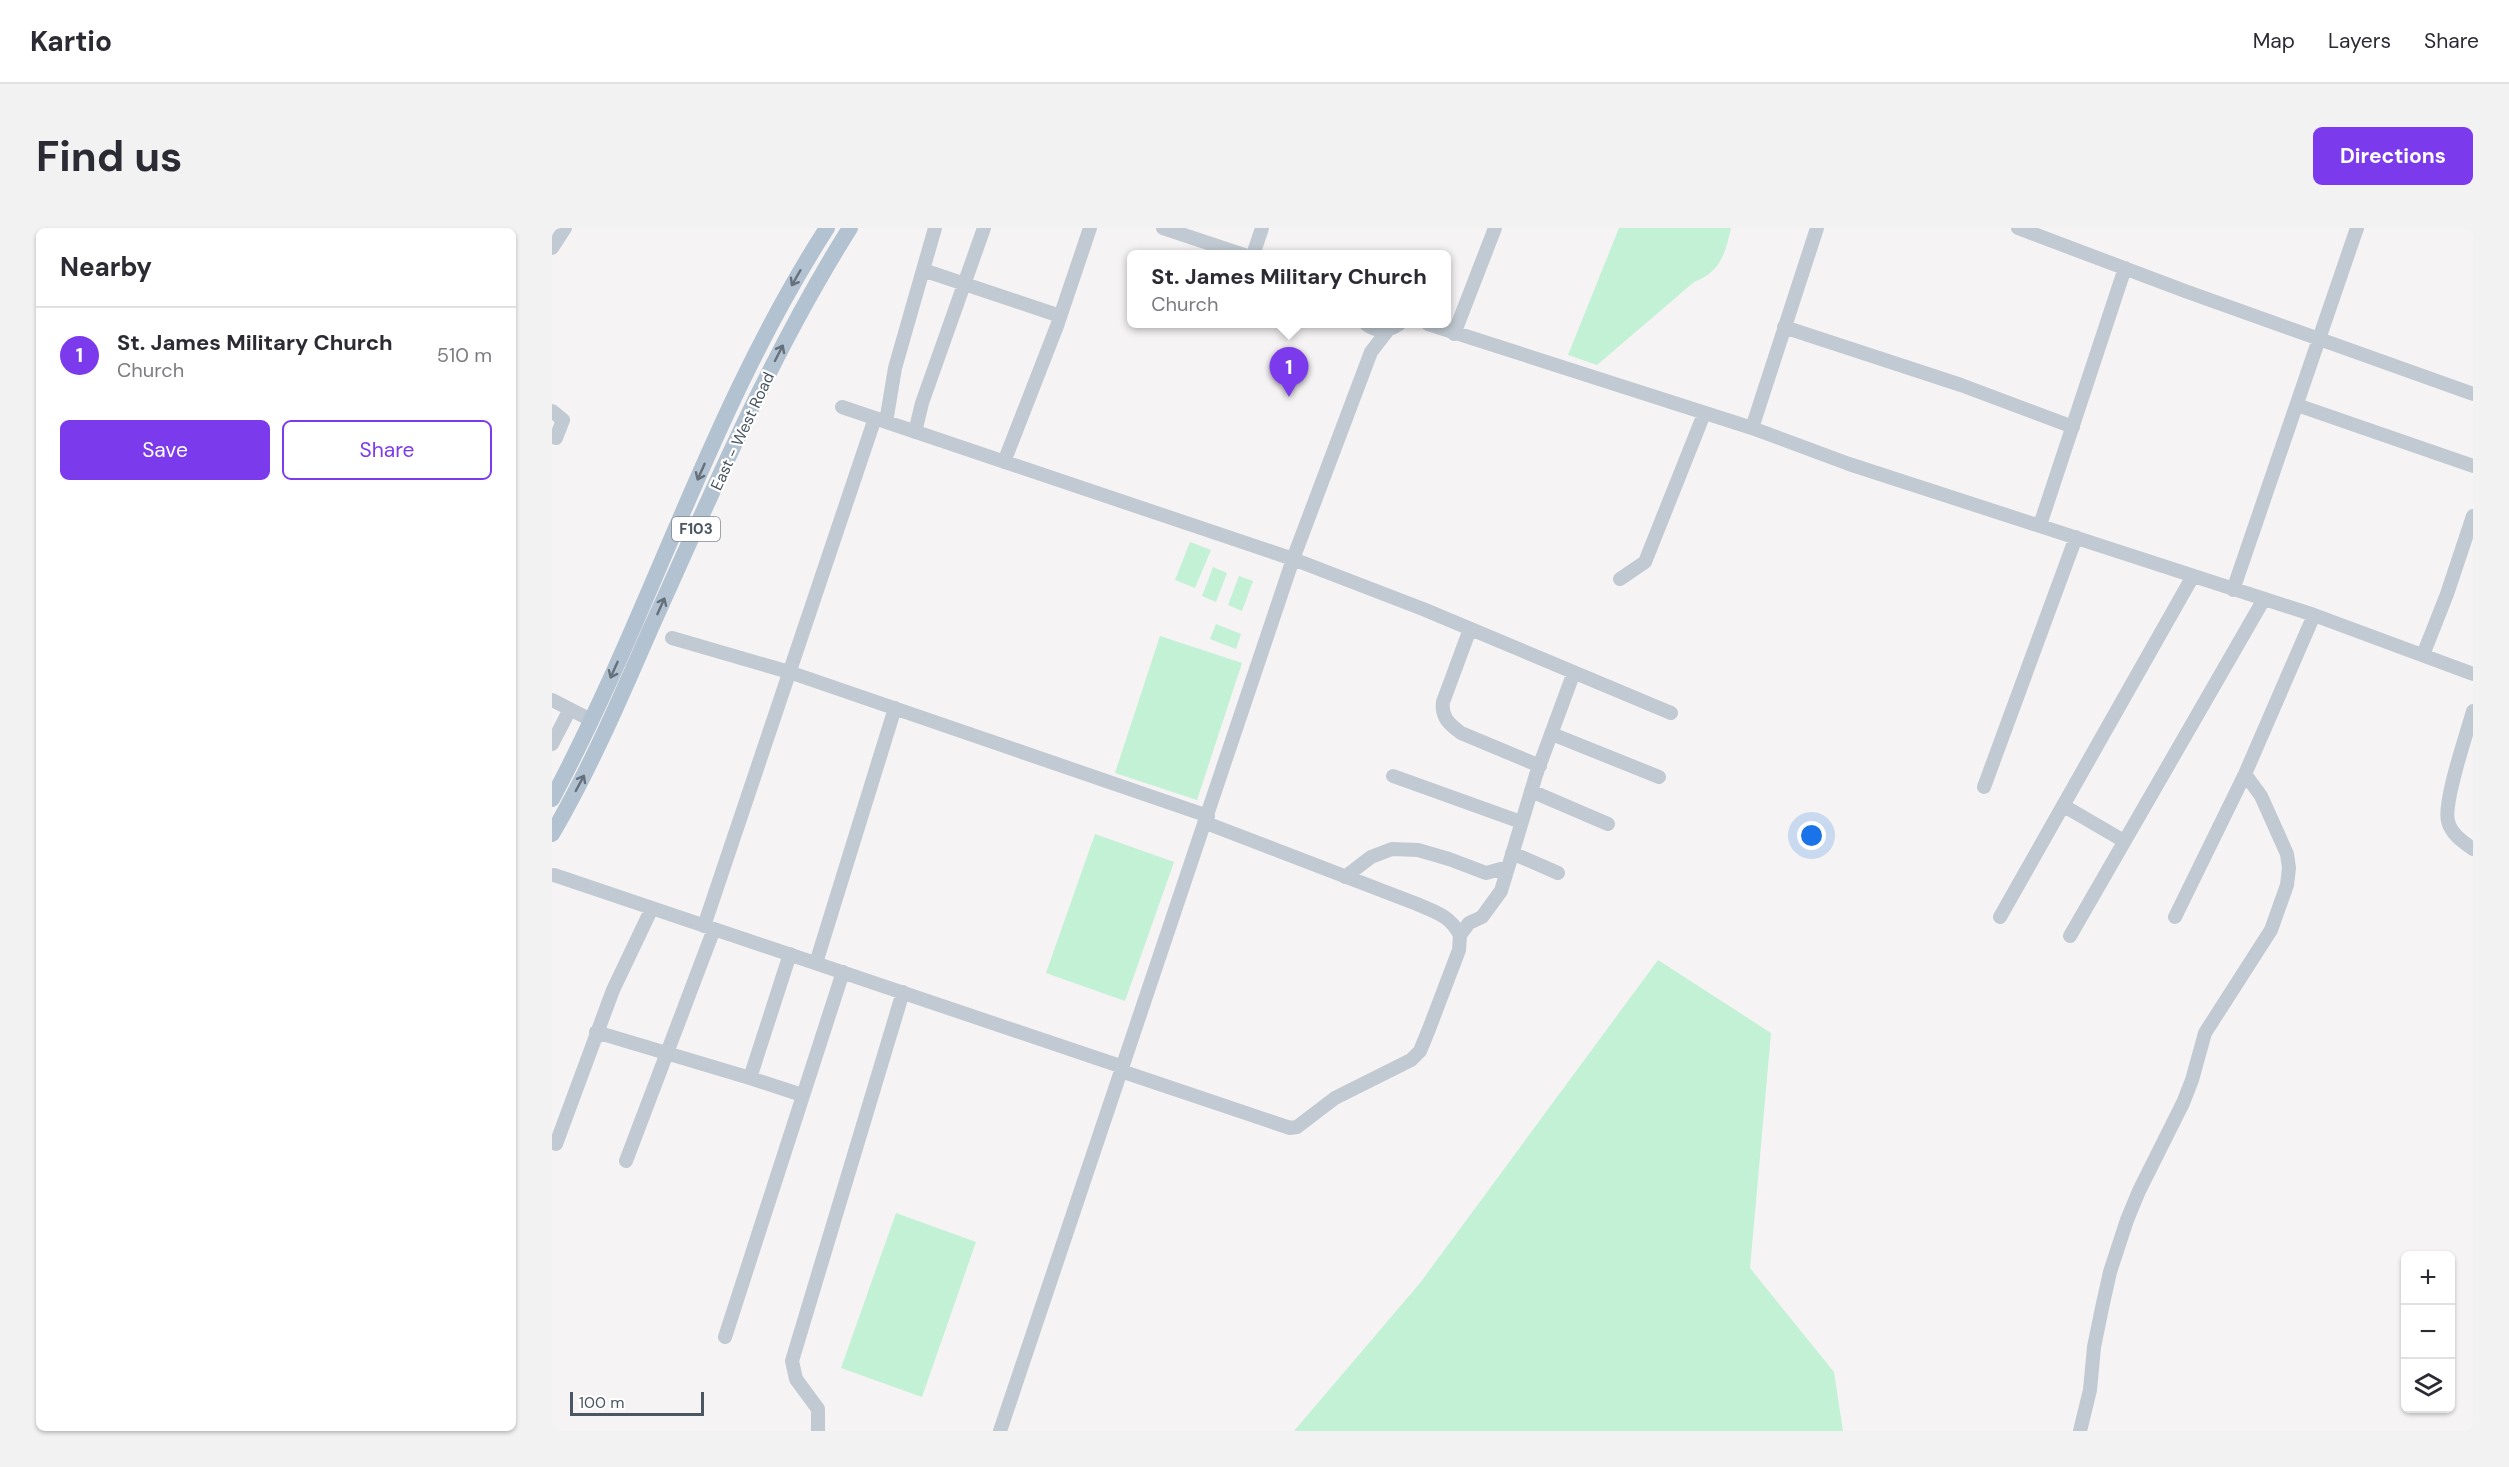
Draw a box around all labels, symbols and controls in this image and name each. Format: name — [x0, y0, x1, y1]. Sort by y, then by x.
text: Kartio — [30, 23, 112, 60]
text: Map — [2253, 27, 2295, 55]
text: Layers — [2328, 27, 2391, 55]
text: Share — [2424, 27, 2479, 55]
button: Directions — [2313, 127, 2473, 185]
text: Find us — [36, 129, 182, 184]
text: Nearby — [60, 250, 152, 284]
popup — [1127, 250, 1451, 328]
text: St. James Military Church — [1151, 262, 1427, 291]
one-way arrow — [790, 269, 802, 286]
text: Church — [1151, 291, 1218, 317]
text: St. James Military Church — [117, 328, 393, 357]
text: 1 — [76, 342, 83, 368]
text: 510 m — [437, 342, 492, 368]
one-way arrow — [774, 344, 785, 362]
pin: 1 — [1270, 348, 1308, 397]
text: Church — [117, 357, 184, 383]
street label: East - West Road — [706, 369, 779, 494]
button: Save — [60, 420, 270, 480]
button: Share — [282, 420, 492, 480]
one-way arrow — [695, 463, 706, 481]
road number: F103 — [672, 517, 720, 541]
one-way arrow — [656, 597, 668, 615]
one-way arrow — [608, 660, 620, 678]
one-way arrow — [574, 775, 586, 792]
your location — [1797, 821, 1826, 850]
map controls — [2401, 1251, 2455, 1413]
button: + — [2401, 1251, 2455, 1305]
button: − — [2401, 1305, 2455, 1359]
button: layers — [2401, 1359, 2455, 1413]
scale bar — [570, 1389, 704, 1416]
text: 100 m — [579, 1392, 624, 1413]

